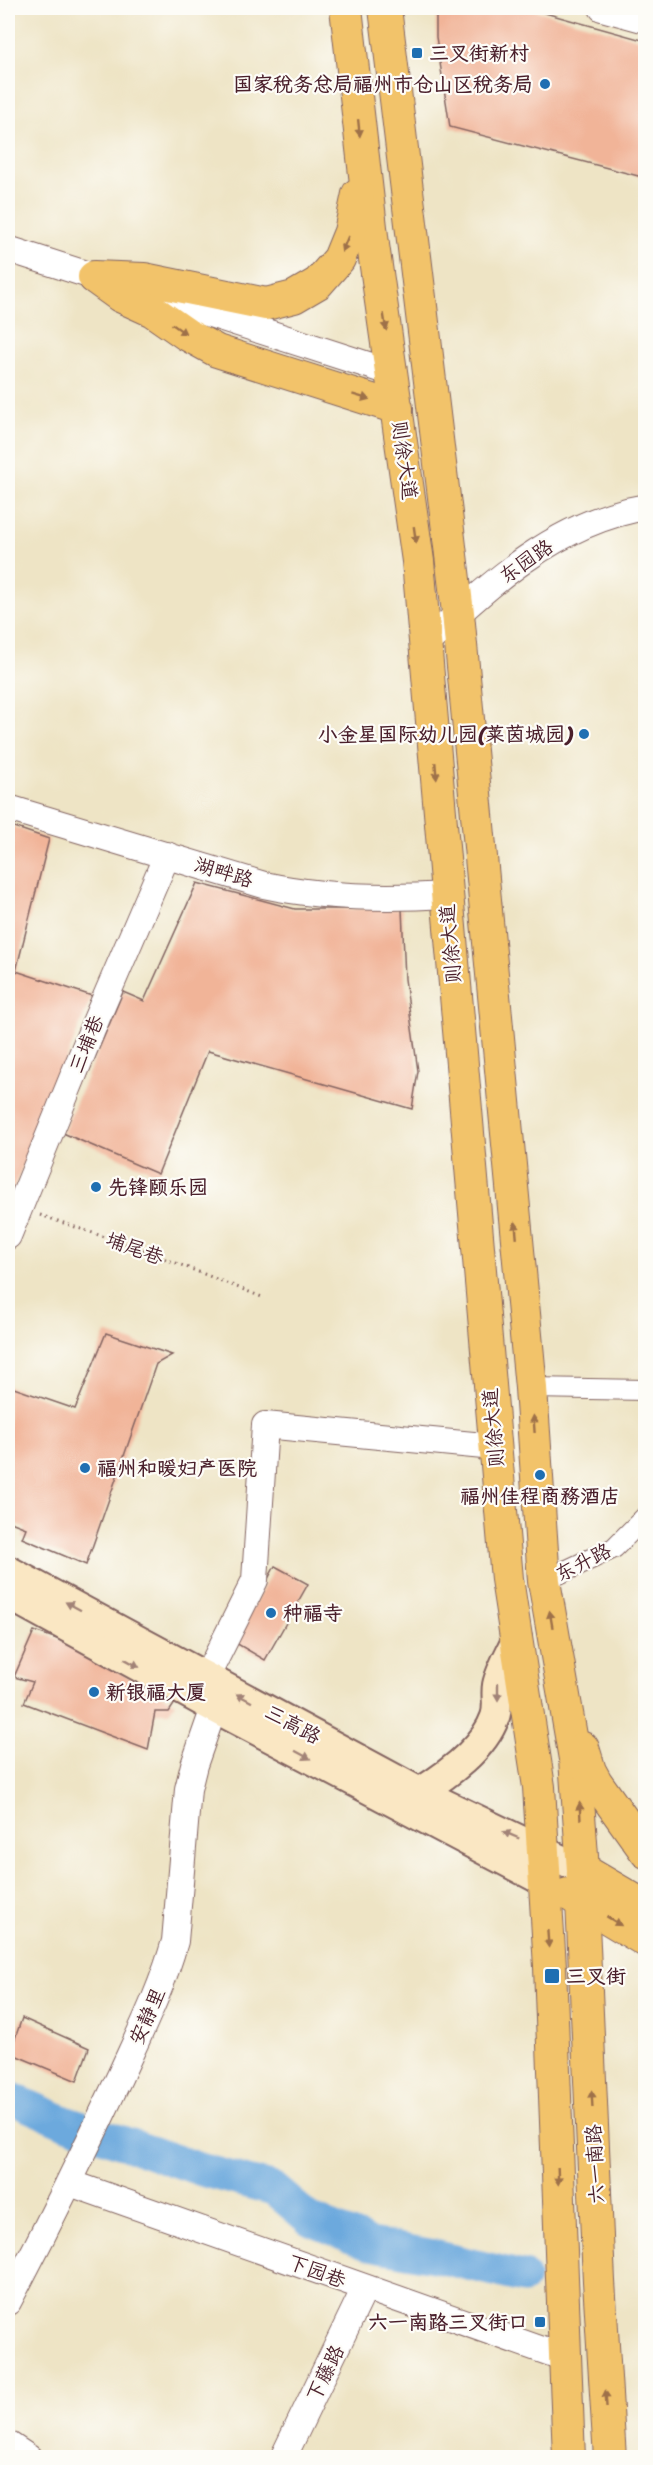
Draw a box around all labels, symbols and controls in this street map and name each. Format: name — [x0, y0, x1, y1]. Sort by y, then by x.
place label: 三叉街新村 — [429, 36, 529, 71]
marker: 三叉街新村 — [410, 46, 424, 60]
place label: 国家税务总局福州市仓山区税务局 — [233, 67, 533, 102]
marker: 国家税务总局福州市仓山区税务局 — [538, 77, 552, 91]
one-way arrow — [354, 119, 364, 138]
one-way arrow — [340, 235, 350, 253]
one-way arrow — [380, 312, 389, 331]
one-way arrow — [171, 323, 187, 335]
one-way arrow — [352, 392, 370, 402]
street label: 则徐大道 — [382, 418, 427, 502]
one-way arrow — [410, 526, 419, 545]
street label: 东园路 — [492, 529, 562, 593]
place label: 小金星国际幼儿园(莱茵城园) — [318, 717, 574, 752]
marker: 小金星国际幼儿园(莱茵城园) — [577, 727, 591, 741]
one-way arrow — [431, 762, 440, 781]
street label: 湖畔路 — [190, 847, 259, 898]
street label: 则徐大道 — [430, 903, 471, 985]
street label: 三埔巷 — [59, 1009, 114, 1079]
place label: 先锋颐乐园 — [108, 1170, 208, 1205]
marker: 先锋颐乐园 — [89, 1180, 103, 1194]
one-way arrow — [511, 1221, 521, 1240]
street label: 埔尾巷 — [101, 1222, 170, 1276]
street label: 则徐大道 — [473, 1387, 514, 1469]
one-way arrow — [529, 1415, 538, 1434]
place label: 福州和暖妇产医院 — [97, 1451, 257, 1486]
marker: 福州和暖妇产医院 — [78, 1461, 92, 1475]
marker: 福州佳程商務酒店 — [533, 1468, 547, 1482]
place label: 福州佳程商務酒店 — [460, 1479, 620, 1514]
street label: 东升路 — [549, 1533, 619, 1592]
place label: 种福寺 — [283, 1596, 343, 1631]
one-way arrow — [64, 1601, 81, 1611]
marker: 种福寺 — [264, 1606, 278, 1620]
one-way arrow — [546, 1609, 555, 1628]
one-way arrow — [124, 1658, 141, 1668]
place label: 新银福大厦 — [106, 1675, 206, 1710]
one-way arrow — [493, 1683, 503, 1702]
marker: 新银福大厦 — [87, 1685, 101, 1699]
one-way arrow — [236, 1693, 253, 1703]
street label: 三高路 — [258, 1695, 328, 1754]
one-way arrow — [294, 1750, 311, 1760]
one-way arrow — [575, 1802, 584, 1821]
one-way arrow — [502, 1830, 520, 1839]
one-way arrow — [606, 1916, 622, 1927]
one-way arrow — [543, 1930, 552, 1949]
place label: 三叉街 — [566, 1959, 626, 1994]
marker: 三叉街 — [543, 1967, 561, 1985]
street label: 安静里 — [119, 1982, 176, 2051]
one-way arrow — [587, 2090, 596, 2109]
street label: 六一南路 — [576, 2122, 615, 2205]
one-way arrow — [553, 2167, 563, 2186]
street label: 下园巷 — [283, 2245, 352, 2299]
place label: 六一南路三叉街口 — [368, 2305, 528, 2340]
marker: 六一南路三叉街口 — [533, 2315, 547, 2329]
street label: 下藤路 — [297, 2338, 355, 2408]
one-way arrow — [602, 2390, 611, 2409]

